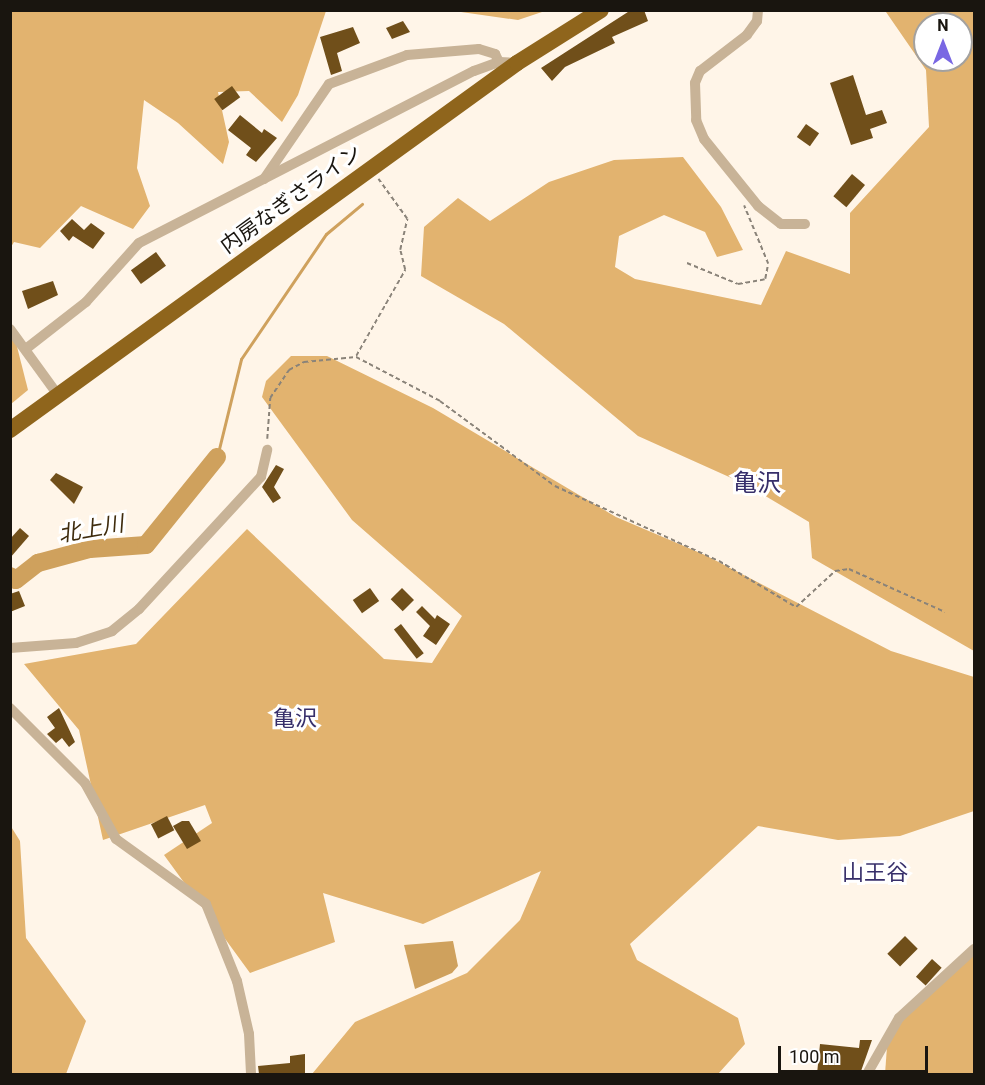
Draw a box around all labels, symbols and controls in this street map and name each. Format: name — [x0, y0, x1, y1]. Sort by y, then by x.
north arrow — [913, 12, 973, 72]
text: N — [937, 16, 949, 35]
street label: 内房なぎさライン — [216, 139, 366, 259]
district label: 亀沢 — [733, 470, 781, 498]
water label: 北上川 — [56, 510, 126, 548]
district label: 亀沢 — [273, 706, 317, 732]
district label: 山王谷 — [842, 860, 908, 886]
scale bar — [781, 1034, 931, 1072]
text: 100 m — [789, 1046, 840, 1067]

